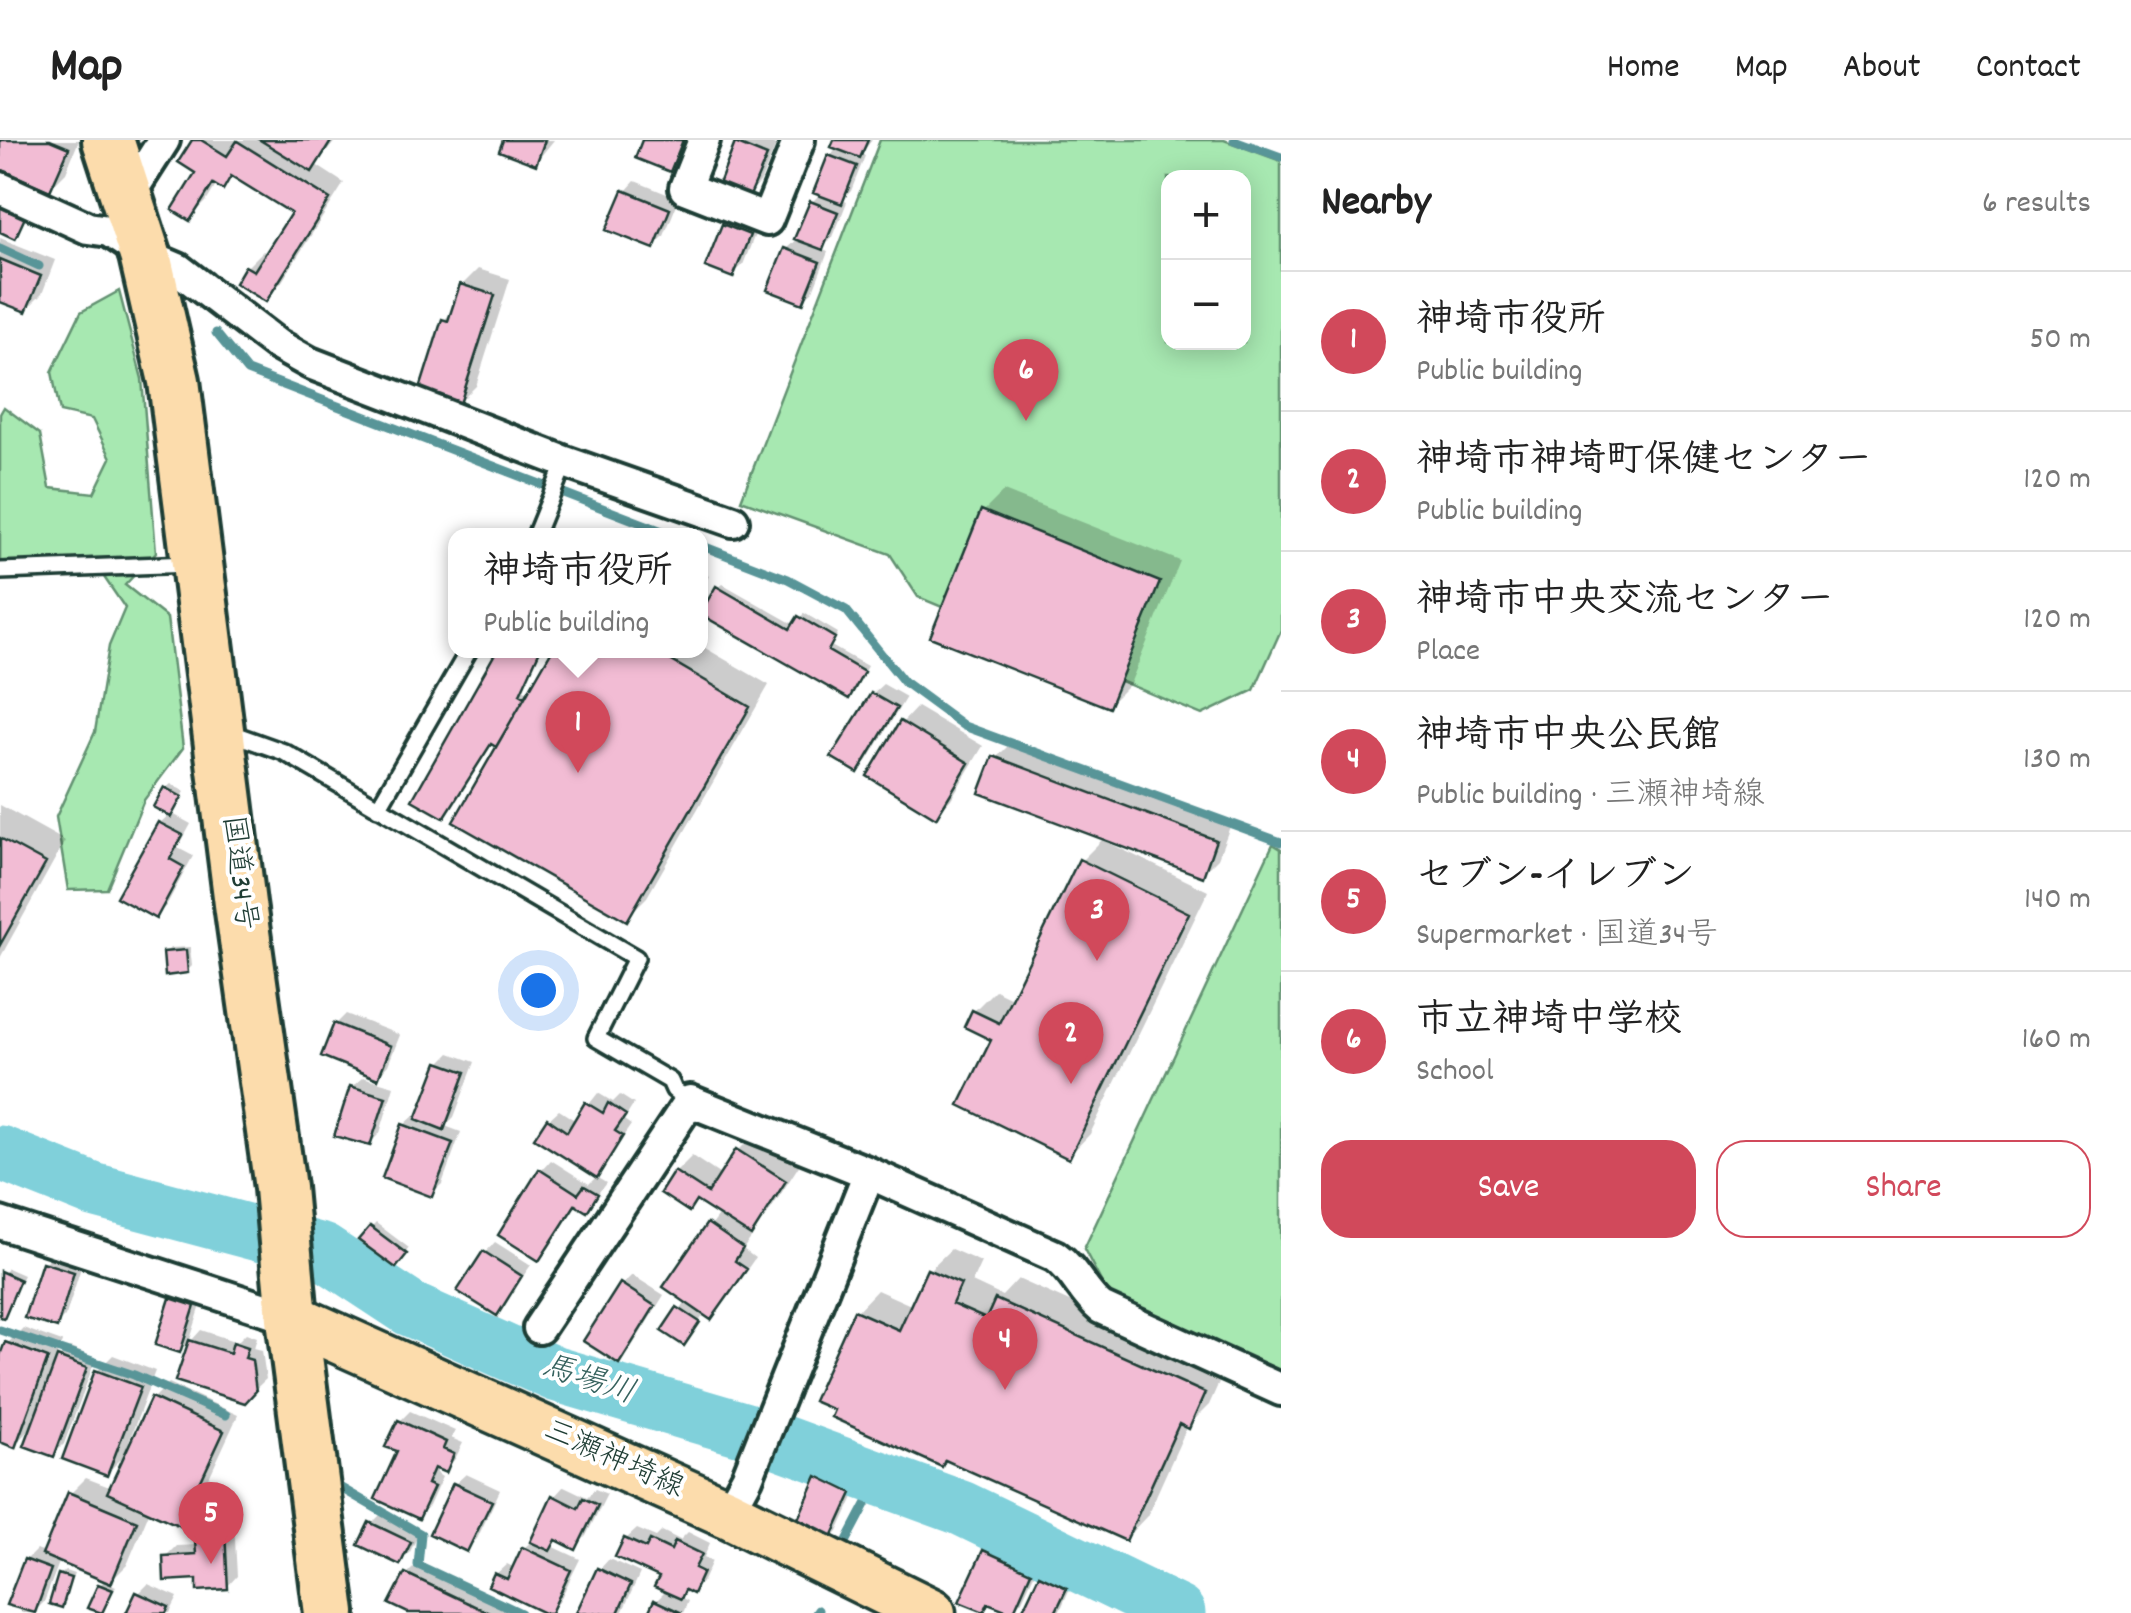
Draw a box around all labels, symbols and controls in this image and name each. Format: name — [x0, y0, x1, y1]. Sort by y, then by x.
text: Map — [50, 35, 123, 104]
text: Home — [1607, 44, 1680, 94]
text: Map — [1735, 44, 1788, 94]
text: About — [1843, 44, 1921, 94]
text: Contact — [1976, 44, 2081, 94]
map controls — [1161, 170, 1251, 350]
button: + — [1161, 170, 1251, 260]
text: Nearby — [1321, 175, 1431, 235]
text: 6 results — [1982, 182, 2091, 228]
button: − — [1161, 260, 1251, 350]
text: 神埼市役所 — [1416, 295, 1606, 350]
text: 1 — [1350, 318, 1357, 364]
text: 50 m — [2029, 318, 2091, 364]
pin: 6 — [994, 338, 1058, 421]
text: Public building — [1416, 350, 1583, 396]
text: 神埼市神埼町保健センター — [1416, 435, 1872, 490]
text: 2 — [1347, 458, 1360, 504]
text: 120 m — [2023, 458, 2091, 504]
text: Public building — [1416, 490, 1583, 536]
popup — [448, 528, 708, 658]
text: 神埼市役所 — [483, 547, 673, 602]
text: 神埼市中央交流センター — [1416, 575, 1834, 630]
text: 3 — [1346, 598, 1361, 644]
text: 120 m — [2023, 598, 2091, 644]
text: Public building — [483, 602, 650, 648]
text: Place — [1416, 630, 1480, 676]
pin: 1 — [546, 690, 610, 773]
text: 神埼市中央公民館 — [1416, 711, 1720, 766]
text: 4 — [1347, 738, 1360, 784]
text: 130 m — [2023, 738, 2091, 784]
text: Public building · 三瀬神埼線 — [1416, 774, 1765, 820]
street label: 国道34号 — [209, 813, 265, 933]
text: セブン-イレブン — [1416, 851, 1695, 906]
pin: 3 — [1064, 878, 1130, 961]
text: 5 — [1346, 878, 1361, 924]
text: 140 m — [2024, 878, 2091, 924]
text: Supermarket · 国道34号 — [1416, 914, 1718, 960]
your location — [513, 965, 564, 1016]
text: 市立神埼中学校 — [1416, 995, 1682, 1050]
pin: 2 — [1038, 1002, 1104, 1084]
text: 6 — [1346, 1018, 1361, 1064]
text: 160 m — [2022, 1018, 2091, 1064]
text: School — [1416, 1050, 1494, 1096]
button: Save — [1321, 1140, 1696, 1238]
button: Share — [1716, 1140, 2091, 1238]
pin: 4 — [972, 1308, 1038, 1390]
water label: 馬場川 — [535, 1345, 641, 1419]
street label: 三瀬神埼線 — [536, 1411, 690, 1511]
pin: 5 — [178, 1482, 244, 1564]

